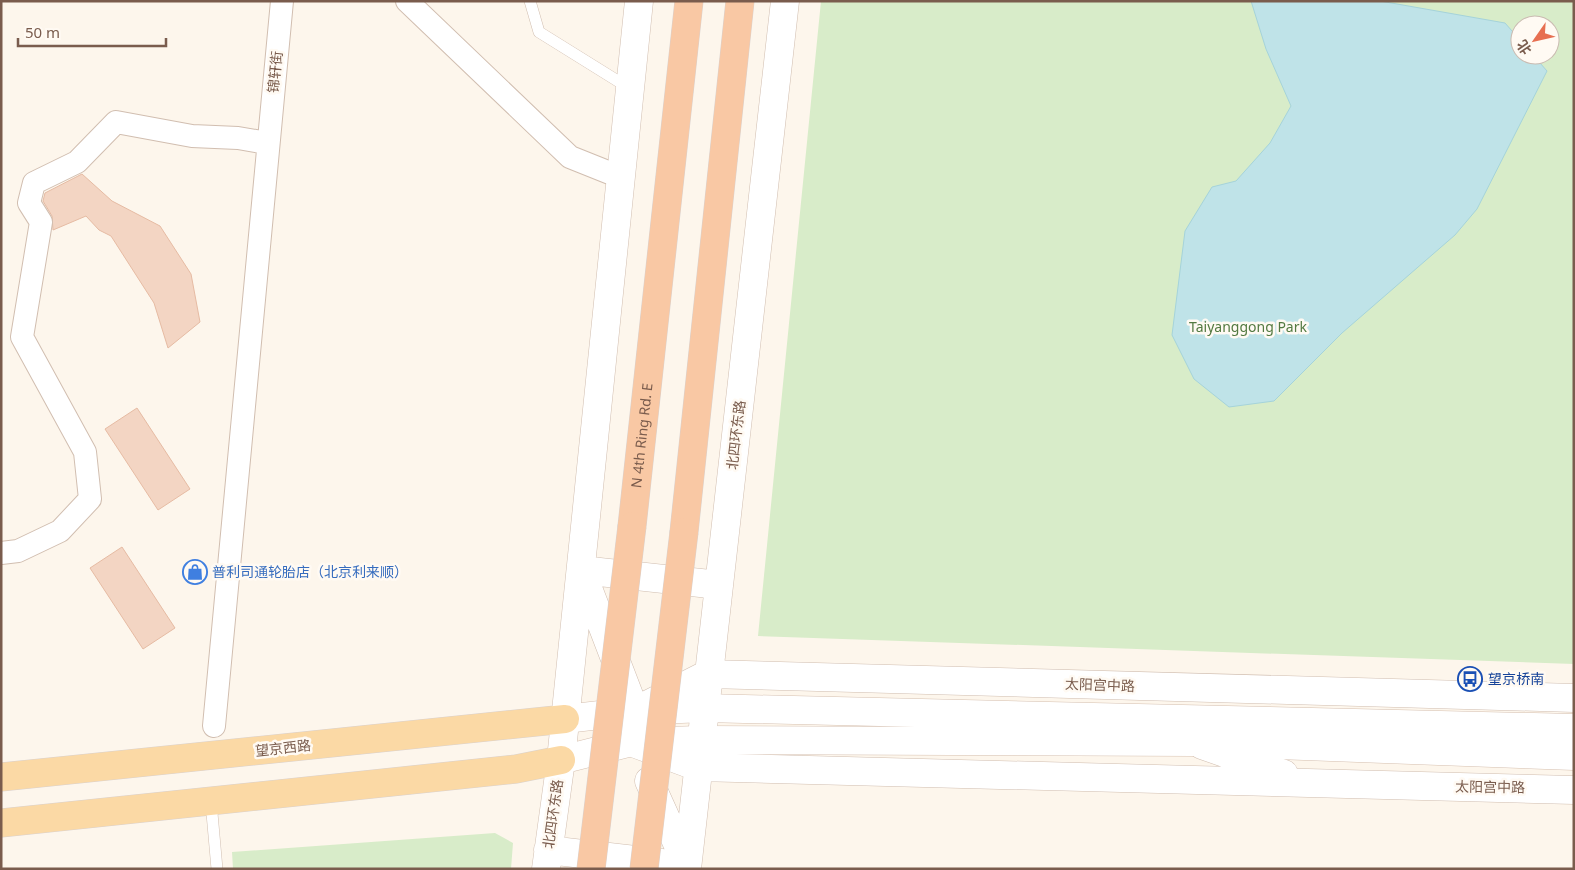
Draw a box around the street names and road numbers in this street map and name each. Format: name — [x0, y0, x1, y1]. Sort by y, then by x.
street label: 锦轩街 — [263, 50, 286, 94]
street label: N 4th Ring Rd. E — [626, 382, 656, 489]
street label: 北四环东路 — [722, 399, 749, 471]
street label: 太阳宫中路 — [1065, 674, 1135, 695]
street label: 望京西路 — [254, 735, 312, 760]
street label: 太阳宫中路 — [1455, 776, 1525, 797]
street label: 北四环东路 — [538, 778, 567, 850]

